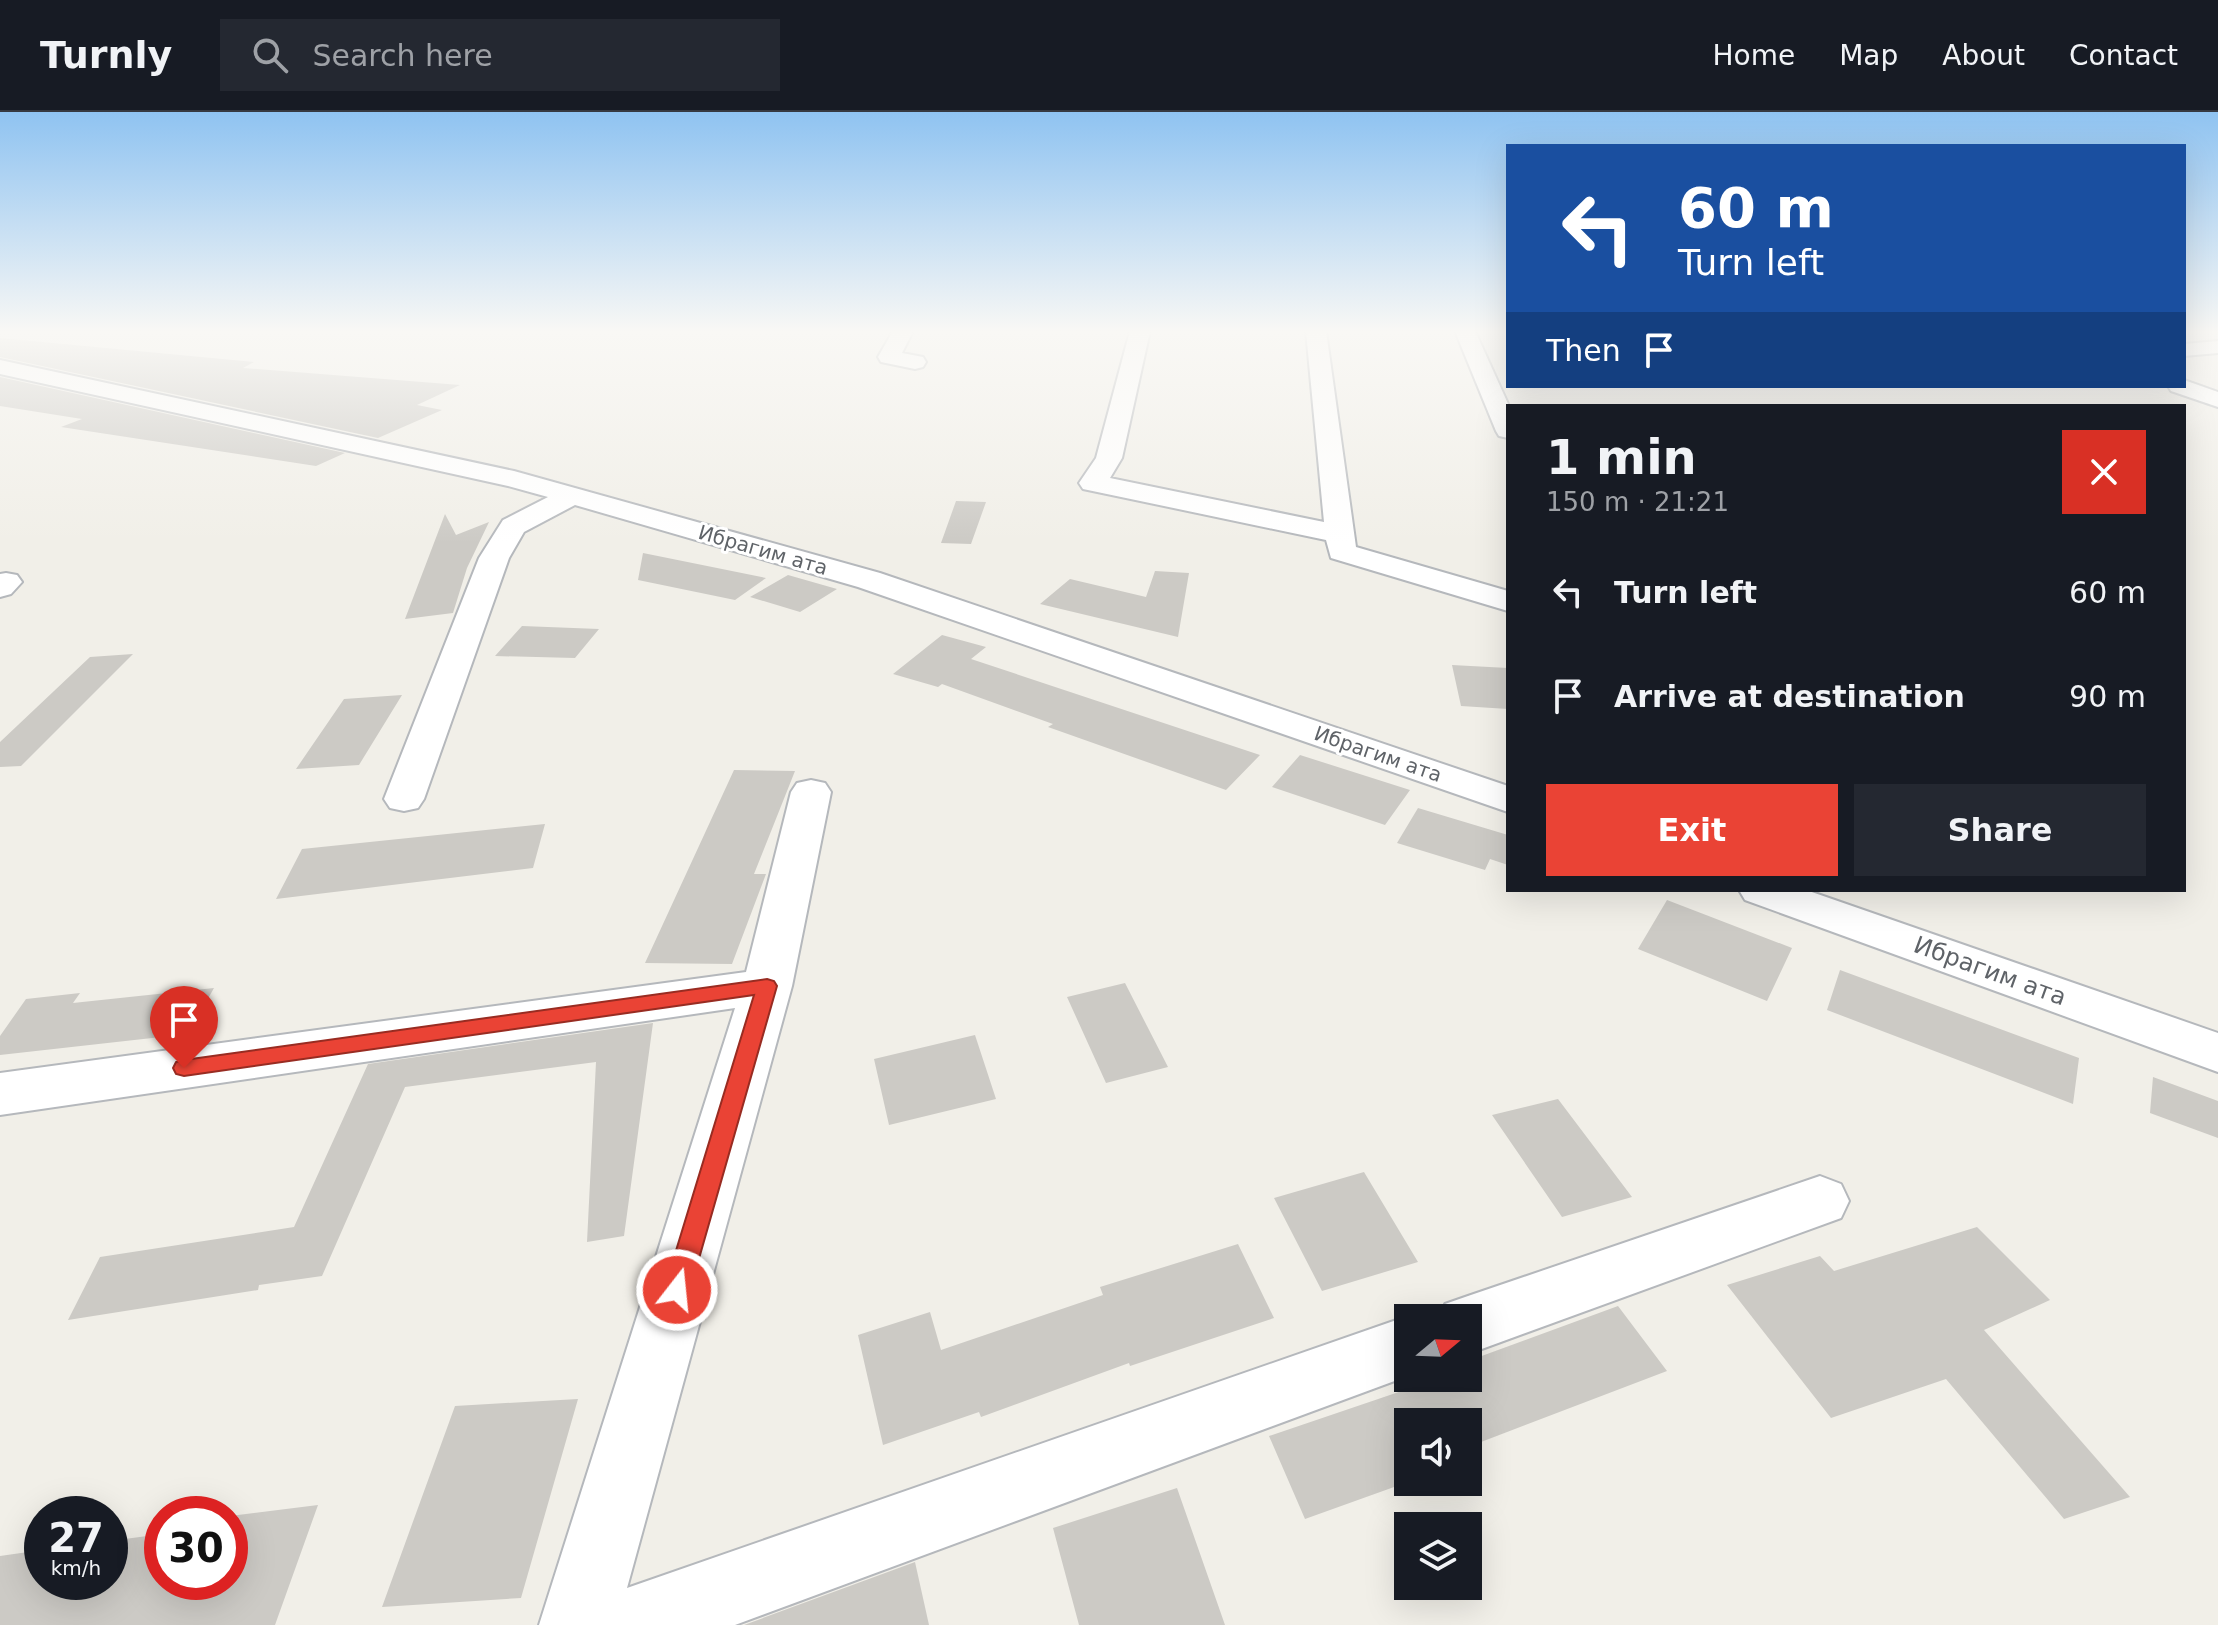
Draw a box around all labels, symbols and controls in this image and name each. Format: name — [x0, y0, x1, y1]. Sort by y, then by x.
search box — [220, 19, 780, 91]
text: Turnly — [40, 33, 172, 77]
icon: search — [248, 33, 292, 77]
text: Search here — [312, 38, 493, 73]
text: Home — [1712, 39, 1795, 72]
text: Map — [1839, 39, 1898, 72]
text: About — [1942, 39, 2025, 72]
text: Contact — [2069, 39, 2178, 72]
text: 60 m — [1678, 175, 1834, 240]
icon: left — [1546, 176, 1650, 280]
text: Turn left — [1678, 242, 1824, 283]
icon: arrive — [1637, 328, 1681, 372]
text: Then — [1546, 333, 1621, 368]
text: 1 min — [1546, 429, 1697, 485]
button: close — [2062, 430, 2146, 514]
text: 150 m · 21:21 — [1546, 487, 1729, 517]
street label: Ибрагим ата — [696, 520, 830, 580]
icon: left — [1546, 570, 1590, 614]
text: Turn left — [1614, 575, 1757, 610]
text: 60 m — [2069, 575, 2146, 610]
icon: arrive — [1546, 674, 1590, 718]
text: Arrive at destination — [1614, 679, 1965, 714]
text: 90 m — [2069, 679, 2146, 714]
street label: Ибрагим ата — [1311, 721, 1445, 787]
button: Exit — [1546, 784, 1838, 876]
button: Share — [1854, 784, 2146, 876]
street label: Ибрагим ата — [1910, 930, 2070, 1012]
pin — [150, 986, 218, 1068]
icon: arrive — [162, 998, 206, 1042]
position arrow — [635, 1248, 719, 1332]
north arrow — [1394, 1304, 1482, 1392]
map controls — [1394, 1304, 1482, 1600]
button: sound — [1394, 1408, 1482, 1496]
speed limit sign: 30 — [144, 1496, 248, 1600]
button: layers — [1394, 1512, 1482, 1600]
text: 27 — [48, 1515, 104, 1561]
text: km/h — [51, 1556, 101, 1580]

